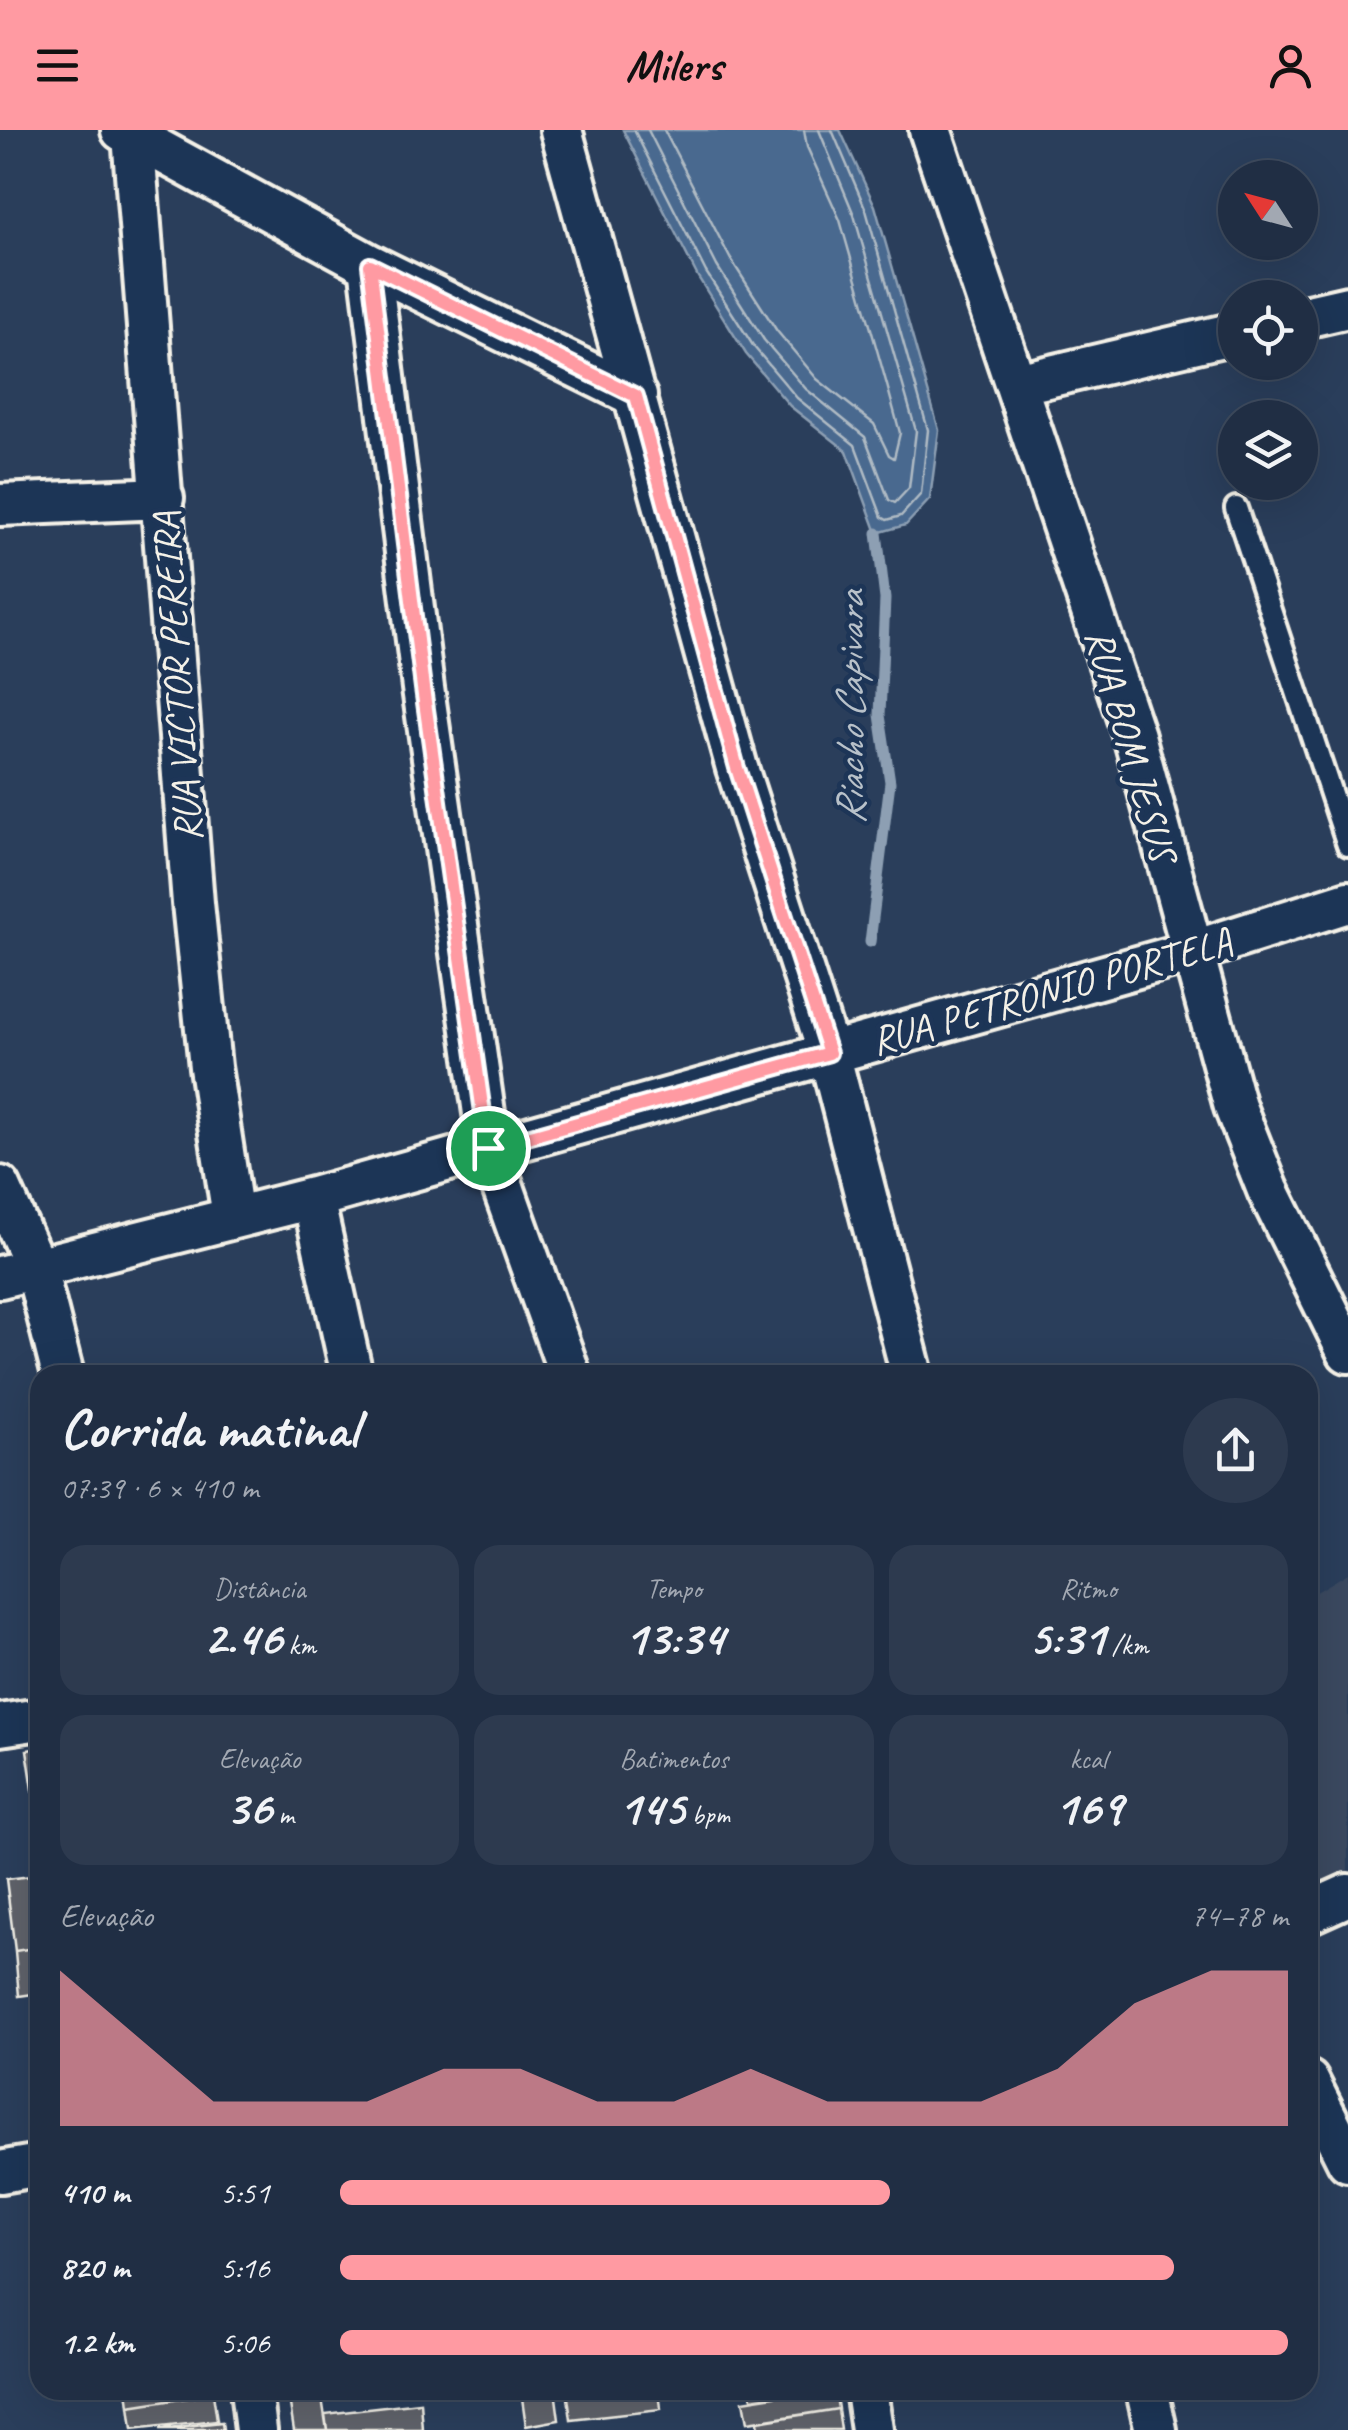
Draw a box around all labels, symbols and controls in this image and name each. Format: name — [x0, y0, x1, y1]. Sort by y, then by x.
text: Milers — [625, 37, 723, 94]
icon: menu — [30, 38, 85, 93]
icon: person — [1263, 38, 1318, 93]
north arrow — [1218, 160, 1318, 260]
map controls — [1218, 160, 1318, 500]
button: locate — [1218, 280, 1318, 380]
button: layers — [1218, 400, 1318, 500]
street label: RUA VICTOR PEREIRA — [140, 510, 213, 843]
water label: Riacho Capivara — [824, 588, 877, 824]
street label: RUA BOM JESUS — [1074, 623, 1190, 873]
street label: RUA PETRONIO PORTELA — [865, 915, 1238, 1066]
pin — [446, 1106, 531, 1191]
icon: arrive — [461, 1121, 516, 1176]
text: Corrida matinal — [60, 1394, 358, 1464]
button: share — [1183, 1398, 1288, 1503]
text: 07:39 · 6 × 410 m — [60, 1467, 258, 1508]
text: Distância — [214, 1571, 306, 1606]
text: Tempo — [646, 1571, 702, 1606]
text: Ritmo — [1060, 1571, 1117, 1606]
text: 2.46 — [203, 1606, 282, 1669]
text: 13:34 — [624, 1606, 724, 1669]
text: 5:31 — [1028, 1606, 1105, 1669]
text: km — [282, 1627, 316, 1662]
text: /km — [1105, 1627, 1148, 1662]
text: Elevação — [219, 1741, 300, 1776]
text: Batimentos — [620, 1741, 728, 1776]
text: kcal — [1070, 1741, 1107, 1776]
text: 36 — [225, 1776, 271, 1839]
text: 145 — [618, 1776, 685, 1839]
text: 169 — [1054, 1776, 1122, 1839]
text: m — [271, 1797, 294, 1832]
text: bpm — [685, 1797, 730, 1832]
text: Elevação — [60, 1895, 153, 1936]
text: 74–78 m — [1190, 1895, 1288, 1936]
text: 410 m — [60, 2172, 129, 2213]
text: 5:51 — [220, 2172, 270, 2213]
text: 820 m — [60, 2247, 129, 2288]
text: 5:16 — [220, 2247, 270, 2288]
text: 1.2 km — [60, 2322, 134, 2363]
text: 5:06 — [220, 2322, 270, 2363]

